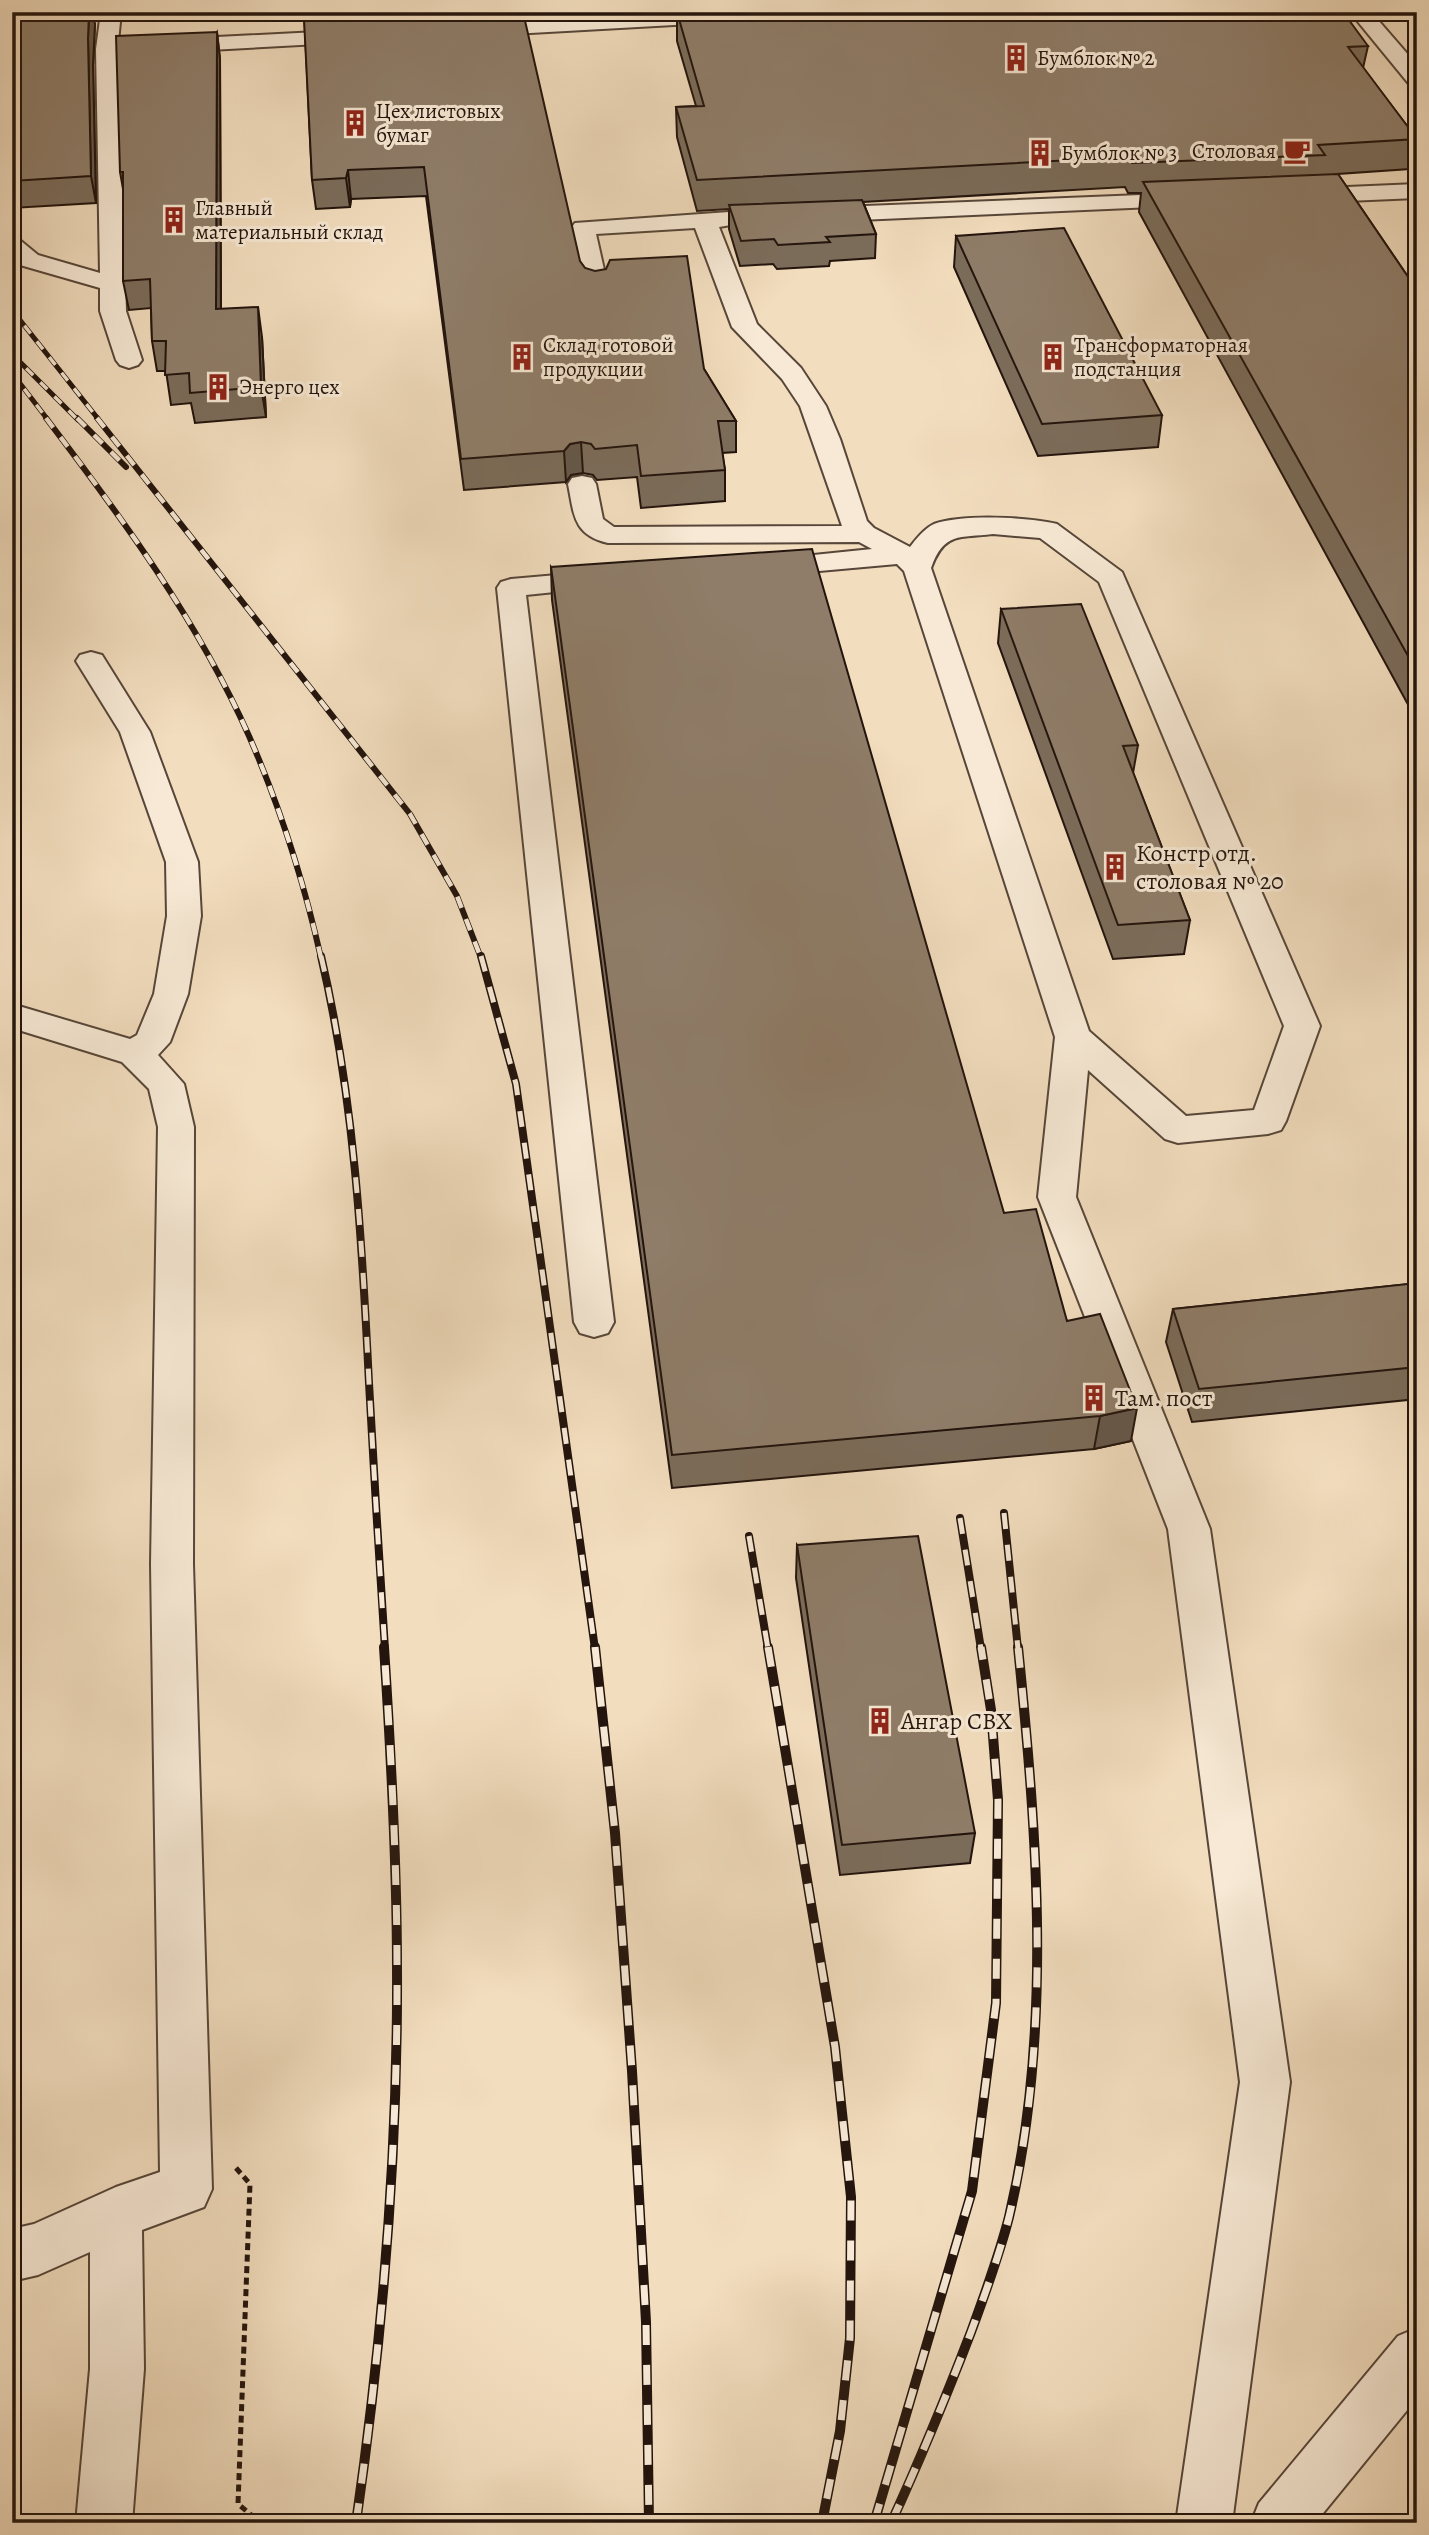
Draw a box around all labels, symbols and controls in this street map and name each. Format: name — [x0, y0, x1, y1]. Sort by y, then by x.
building icon: Бумблок № 2 — [1001, 43, 1031, 73]
place label: Бумблок № 2 — [1037, 44, 1154, 72]
place label: Цех листовых бумаг — [376, 97, 501, 149]
building icon: Цех листовых бумаг — [340, 108, 370, 138]
cafe icon: Столовая — [1282, 136, 1312, 166]
place label: Столовая — [1192, 137, 1276, 165]
building icon: Бумблок № 3 — [1025, 138, 1055, 168]
place label: Бумблок № 3 — [1061, 139, 1177, 167]
place label: Главный материальный склад — [195, 194, 383, 246]
building icon: Главный материальный склад — [159, 205, 189, 235]
place label: Склад готовой продукции — [543, 331, 673, 383]
place label: Трансформаторная подстанция — [1074, 331, 1248, 383]
building icon: Склад готовой продукции — [507, 342, 537, 372]
building icon: Трансформаторная подстанция — [1038, 342, 1068, 372]
building icon: Энерго цех — [203, 372, 233, 402]
place label: Энерго цех — [239, 373, 340, 401]
place label: Констр отд. столовая № 20 — [1136, 837, 1284, 897]
building icon: Констр отд. столовая № 20 — [1100, 852, 1130, 882]
place label: Там. пост — [1115, 1382, 1213, 1414]
building icon: Там. пост — [1079, 1383, 1109, 1413]
place label: Ангар СВХ — [900, 1705, 1012, 1737]
building icon: Ангар СВХ — [865, 1706, 895, 1736]

